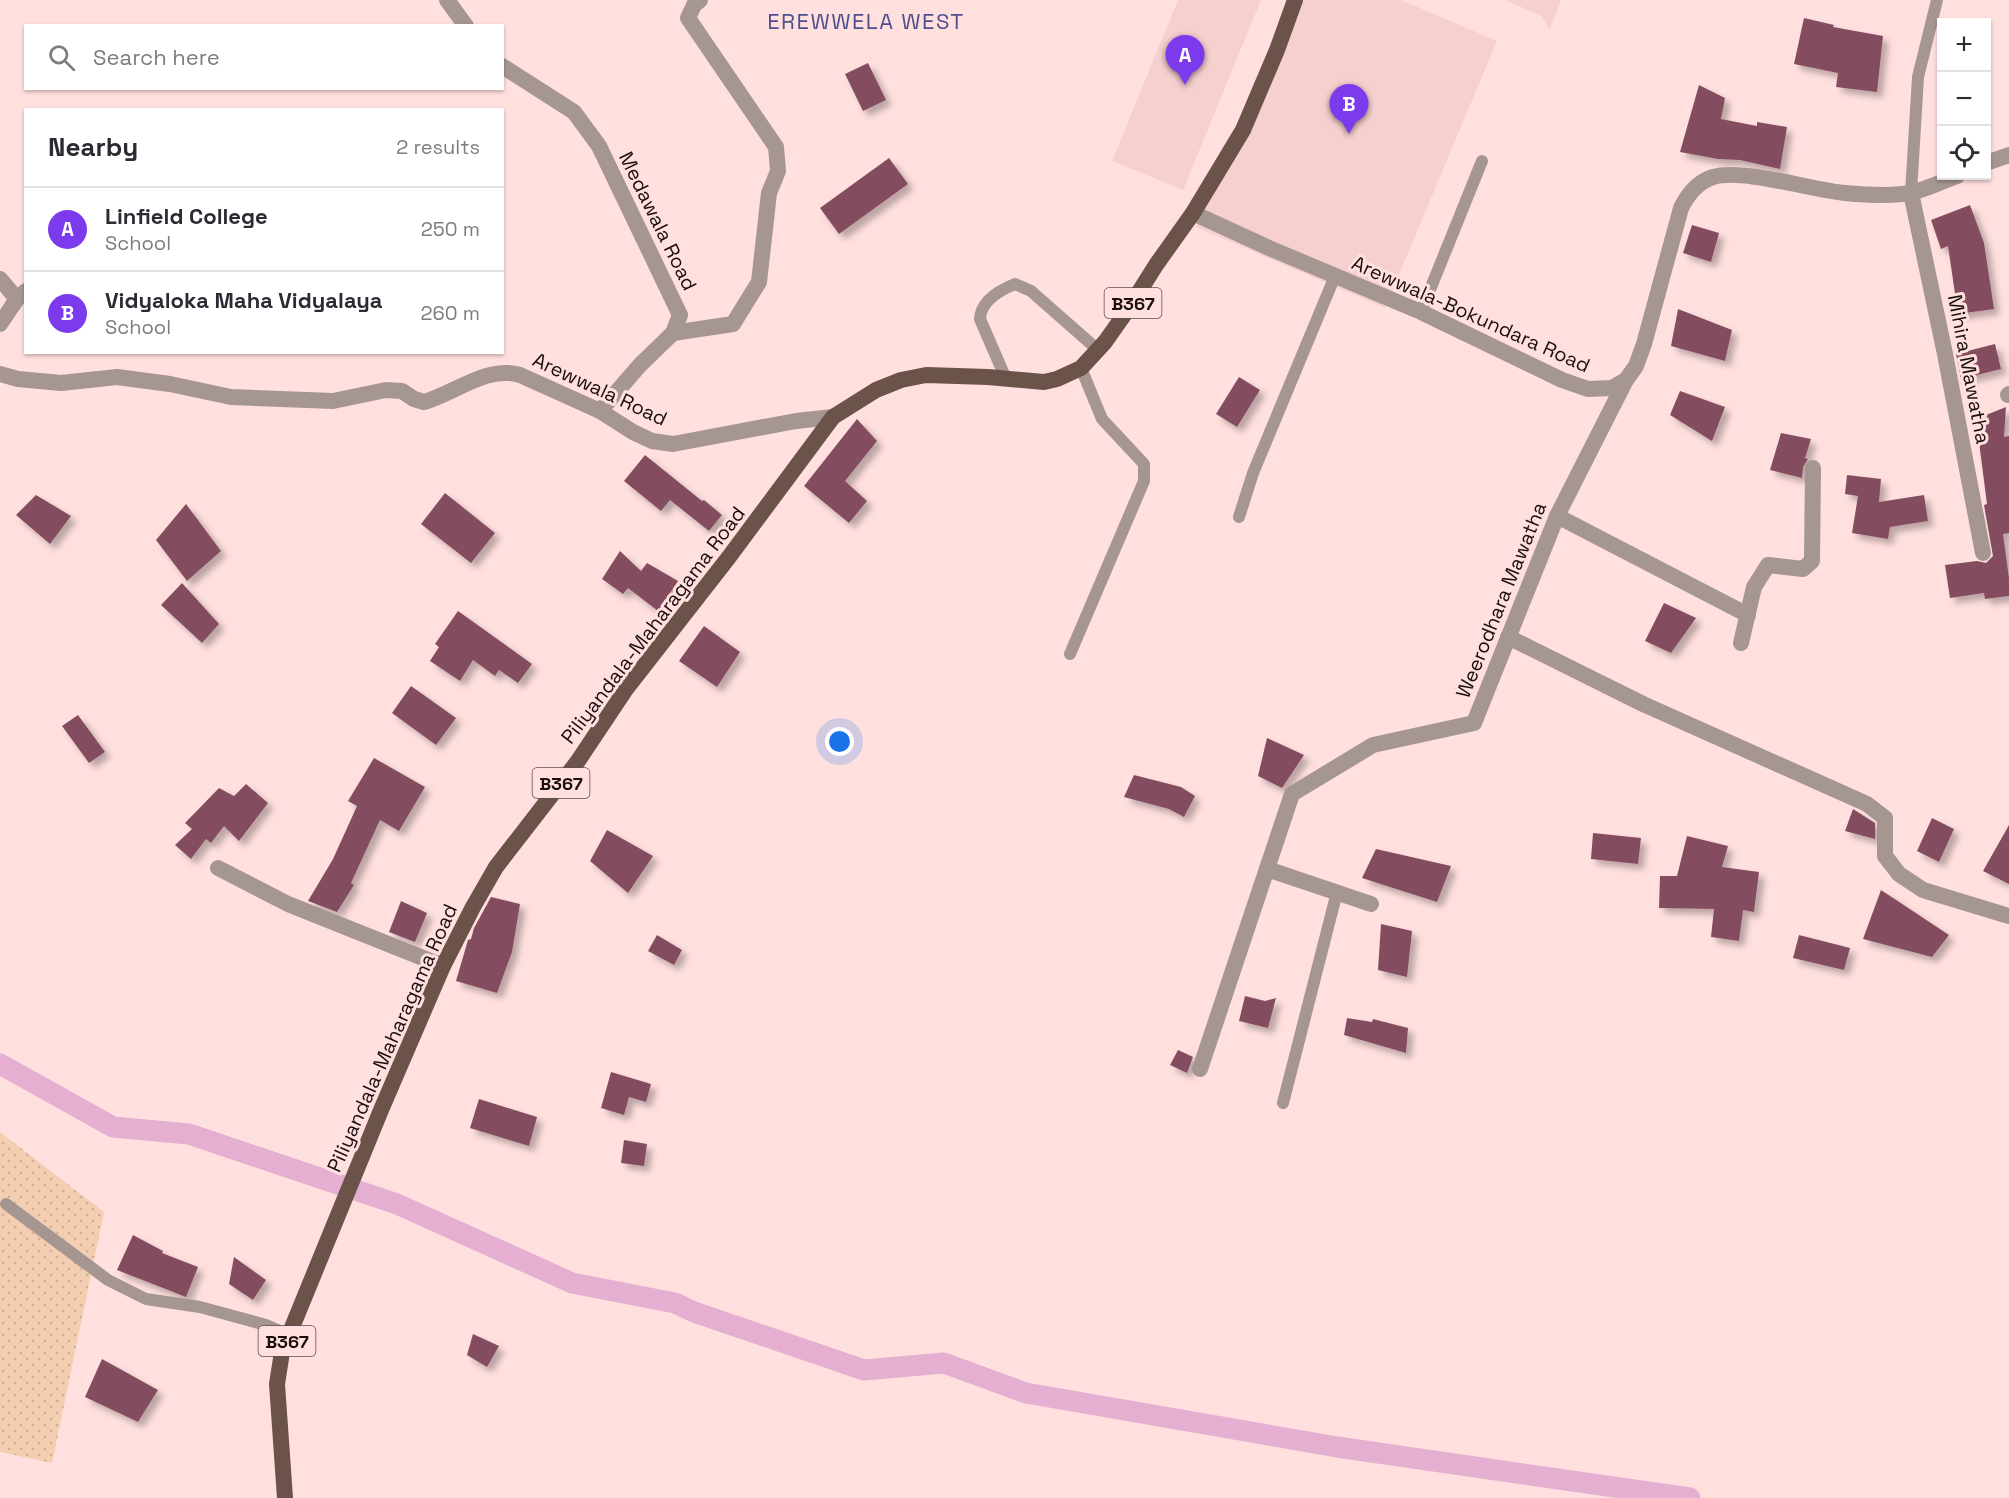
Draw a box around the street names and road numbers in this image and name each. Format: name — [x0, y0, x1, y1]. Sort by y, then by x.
street label: Medawala Road — [613, 147, 703, 295]
street label: Arewwala-Bokundara Road — [1348, 250, 1594, 378]
road number: B367 — [1104, 288, 1162, 318]
street label: Mihira Mawatha — [1942, 292, 1996, 446]
street label: Arewwala Road — [529, 346, 671, 432]
street label: Weerodhara Mawatha — [1450, 498, 1552, 702]
street label: Piliyandala-Maharagama Road — [555, 501, 751, 749]
road number: B367 — [532, 768, 590, 798]
street label: Piliyandala-Maharagama Road — [321, 900, 463, 1176]
road number: B367 — [258, 1326, 316, 1356]

